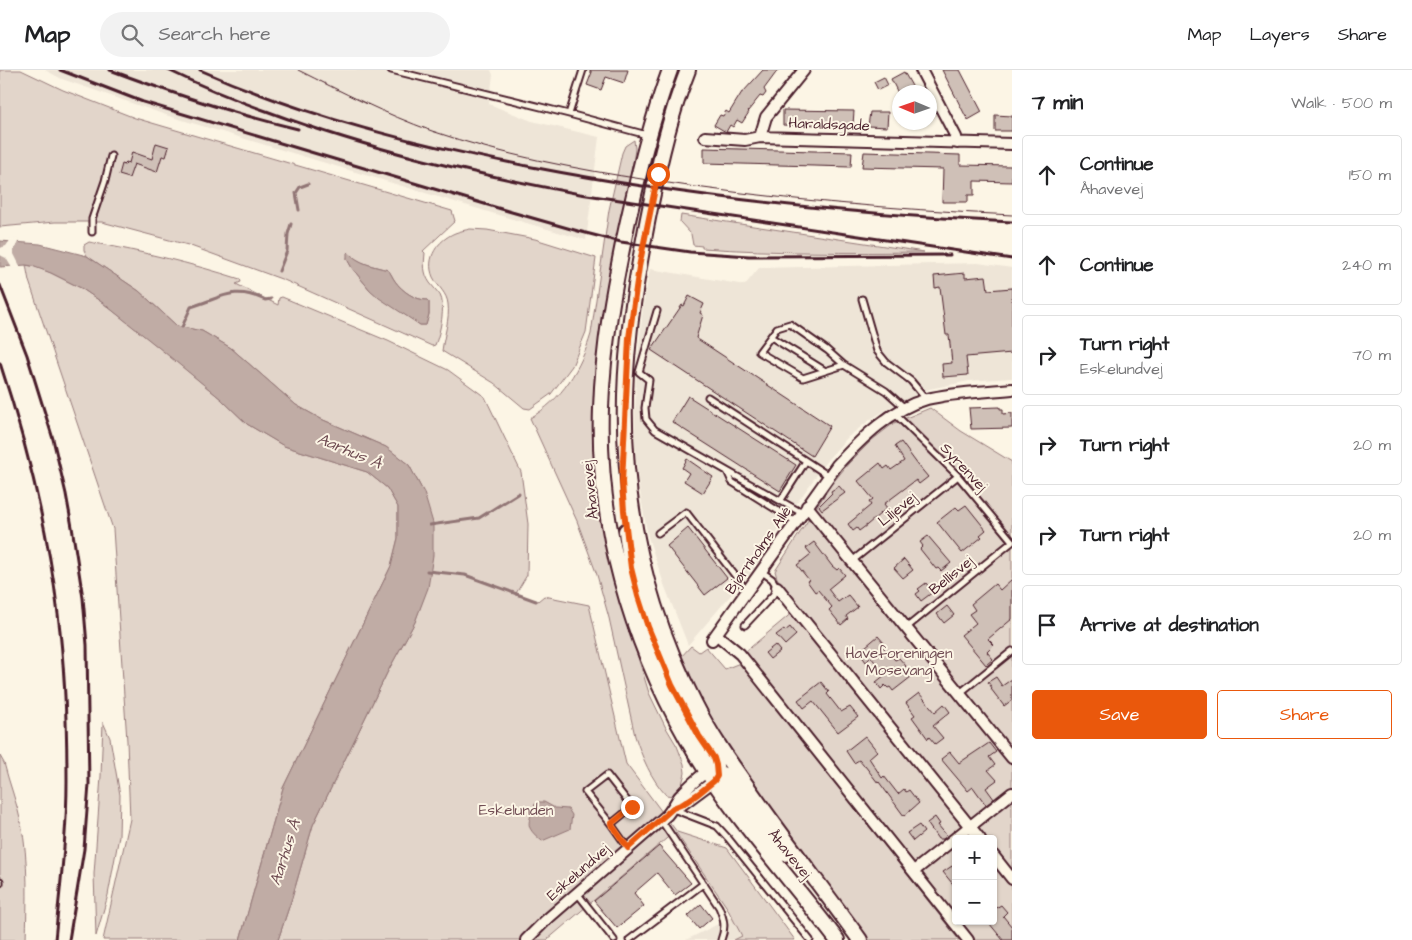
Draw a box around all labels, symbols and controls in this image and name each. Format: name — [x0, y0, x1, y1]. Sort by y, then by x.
search box — [100, 12, 450, 57]
text: Map — [25, 18, 70, 52]
icon: search — [118, 21, 146, 49]
text: Search here — [158, 21, 271, 48]
text: Map — [1187, 22, 1221, 47]
text: Layers — [1249, 22, 1310, 47]
text: Share — [1338, 22, 1387, 47]
north arrow — [892, 85, 937, 130]
text: 7 min — [1032, 88, 1083, 117]
text: Walk · 500 m — [1291, 92, 1392, 114]
street label: Haraldsgade — [788, 113, 870, 137]
text: Continue — [1080, 151, 1154, 178]
icon: ahead — [1033, 161, 1061, 189]
route start — [647, 163, 670, 186]
text: 150 m — [1349, 164, 1391, 186]
text: Åhavevej — [1080, 178, 1143, 200]
icon: ahead — [1033, 251, 1061, 279]
text: Continue — [1080, 252, 1154, 279]
text: 240 m — [1342, 254, 1391, 276]
text: Turn right — [1080, 331, 1169, 358]
icon: right — [1033, 341, 1061, 369]
text: 70 m — [1352, 344, 1391, 366]
text: Eskelundvej — [1080, 358, 1163, 380]
water label: Aarhus Å — [314, 428, 387, 475]
icon: right — [1033, 431, 1061, 459]
text: Turn right — [1080, 432, 1169, 459]
text: 20 m — [1353, 434, 1391, 456]
street label: Syrenvej — [935, 438, 992, 497]
street label: Åhavevej — [577, 459, 604, 520]
street label: Liljevej — [873, 487, 921, 532]
street label: Bjørnholms Allé — [720, 502, 797, 599]
icon: right — [1033, 521, 1061, 549]
text: Turn right — [1080, 522, 1169, 549]
text: 20 m — [1353, 524, 1391, 546]
street label: Bellisvej — [925, 551, 978, 600]
icon: arrive — [1033, 611, 1061, 639]
text: Arrive at destination — [1080, 612, 1259, 639]
park label: Haveforeningen Mosevang — [846, 643, 953, 682]
button: Save — [1032, 690, 1207, 739]
button: Share — [1217, 690, 1392, 739]
route end — [621, 796, 644, 819]
park label: Eskelunden — [479, 800, 554, 821]
water label: Aarhus Å — [264, 815, 306, 888]
street label: Åhavevej — [763, 825, 817, 884]
map controls — [952, 835, 997, 925]
button: + — [952, 835, 997, 880]
street label: Eskelundvej — [542, 839, 615, 906]
button: − — [952, 880, 997, 925]

